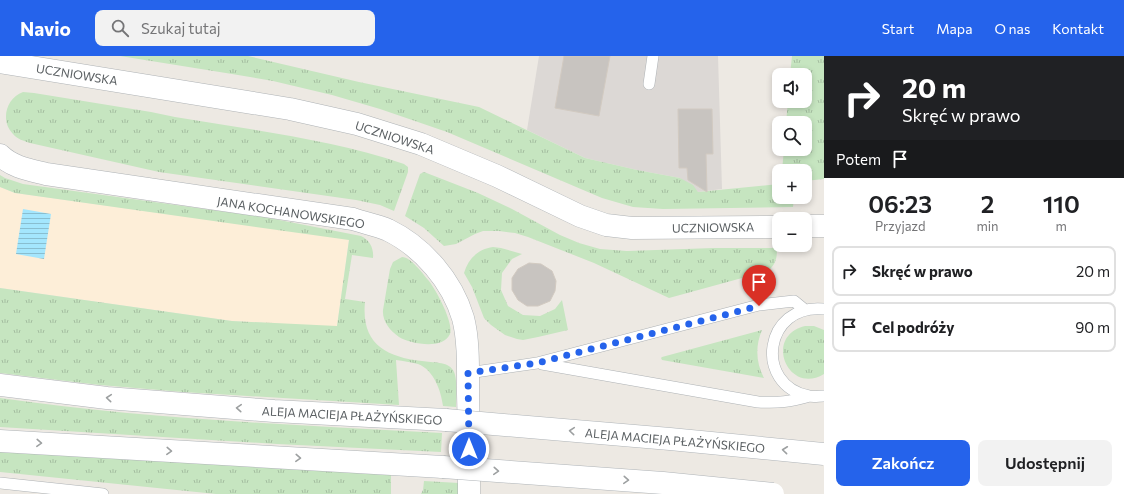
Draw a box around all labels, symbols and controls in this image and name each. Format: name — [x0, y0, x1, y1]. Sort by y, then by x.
search box — [95, 10, 375, 46]
text: Navio — [20, 17, 71, 40]
icon: search — [109, 17, 131, 39]
text: Szukaj tutaj — [141, 19, 221, 37]
text: Start — [882, 20, 914, 37]
text: Mapa — [936, 20, 972, 37]
text: O nas — [994, 20, 1030, 37]
text: Kontakt — [1052, 20, 1104, 37]
street label: UCZNIOWSKA — [35, 61, 119, 87]
map controls — [772, 68, 812, 252]
button: sound — [772, 68, 812, 108]
text: 20 m — [902, 70, 966, 104]
icon: right — [836, 72, 888, 124]
text: Skręć w prawo — [902, 104, 1021, 126]
button: search — [772, 116, 812, 156]
street label: UCZNIOWSKA — [354, 118, 436, 156]
icon: arrive — [889, 148, 911, 170]
text: Potem — [836, 150, 881, 168]
button: + — [772, 164, 812, 204]
text: 06:23 — [868, 189, 932, 218]
text: 2 — [981, 189, 994, 218]
text: 110 — [1043, 189, 1080, 218]
street label: JANA KOCHANOWSKIEGO — [216, 193, 366, 232]
button: − — [772, 212, 812, 252]
text: Przyjazd — [875, 218, 926, 234]
text: min — [976, 218, 999, 234]
text: m — [1056, 218, 1067, 234]
street label: UCZNIOWSKA — [672, 219, 754, 235]
icon: right — [838, 260, 860, 282]
text: Skręć w prawo — [872, 262, 973, 280]
text: 20 m — [1076, 262, 1110, 280]
pin — [742, 265, 776, 306]
icon: arrive — [748, 271, 770, 293]
icon: arrive — [838, 316, 860, 338]
text: Cel podróży — [872, 318, 955, 336]
text: 90 m — [1075, 318, 1110, 336]
one-way arrow — [106, 394, 112, 403]
street label: ALEJA MACIEJA PŁAŻYŃSKIEGO — [261, 403, 443, 428]
one-way arrow — [236, 404, 242, 413]
street label: ALEJA MACIEJA PŁAŻYŃSKIEGO — [584, 425, 766, 456]
one-way arrow — [569, 426, 575, 435]
position arrow — [448, 428, 490, 470]
one-way arrow — [36, 439, 42, 448]
button: Zakończ — [836, 440, 970, 486]
button: Udostępnij — [978, 440, 1112, 486]
one-way arrow — [166, 446, 172, 455]
one-way arrow — [782, 446, 788, 455]
one-way arrow — [295, 454, 302, 463]
one-way arrow — [493, 466, 499, 475]
one-way arrow — [623, 476, 629, 485]

